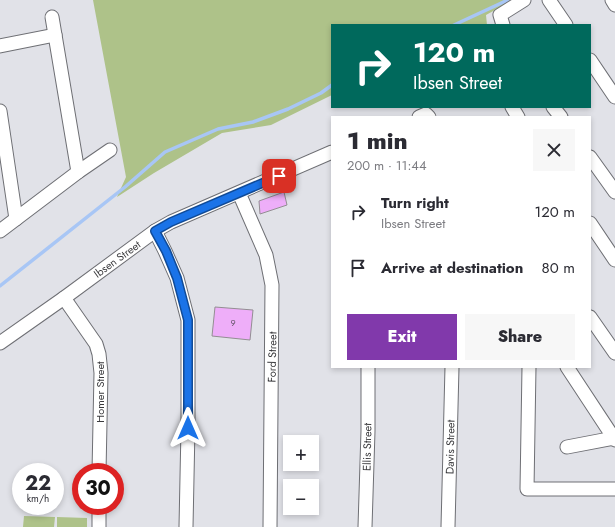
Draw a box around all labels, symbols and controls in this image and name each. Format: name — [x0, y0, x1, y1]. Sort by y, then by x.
text: 120 m — [413, 32, 496, 73]
icon: right — [347, 40, 399, 92]
text: Ibsen Street — [413, 70, 502, 96]
text: 1 min — [347, 123, 408, 158]
button: close — [533, 129, 575, 171]
text: 200 m · 11:44 — [347, 156, 427, 175]
pin — [262, 159, 296, 193]
icon: arrive — [268, 165, 290, 187]
text: Turn right — [381, 192, 449, 214]
icon: right — [347, 201, 369, 223]
text: 120 m — [535, 201, 575, 223]
text: Ibsen Street — [381, 214, 445, 233]
street label: Ibsen Street — [90, 236, 144, 281]
icon: arrive — [347, 257, 369, 279]
text: Arrive at destination — [381, 257, 523, 279]
text: 80 m — [542, 257, 575, 279]
button: Exit — [347, 314, 457, 360]
button: Share — [465, 314, 575, 360]
house number: 9 — [230, 316, 236, 329]
street label: Ford Street — [264, 331, 280, 383]
street label: Homer Street — [92, 361, 108, 423]
position arrow — [167, 407, 209, 449]
street label: Davis Street — [442, 419, 458, 474]
street label: Ellis Street — [359, 423, 375, 471]
map controls — [283, 435, 319, 515]
button: + — [283, 435, 319, 471]
speed limit sign: 30 — [72, 463, 124, 515]
text: 22 — [25, 469, 51, 498]
button: − — [283, 479, 319, 515]
text: km/h — [27, 491, 49, 506]

